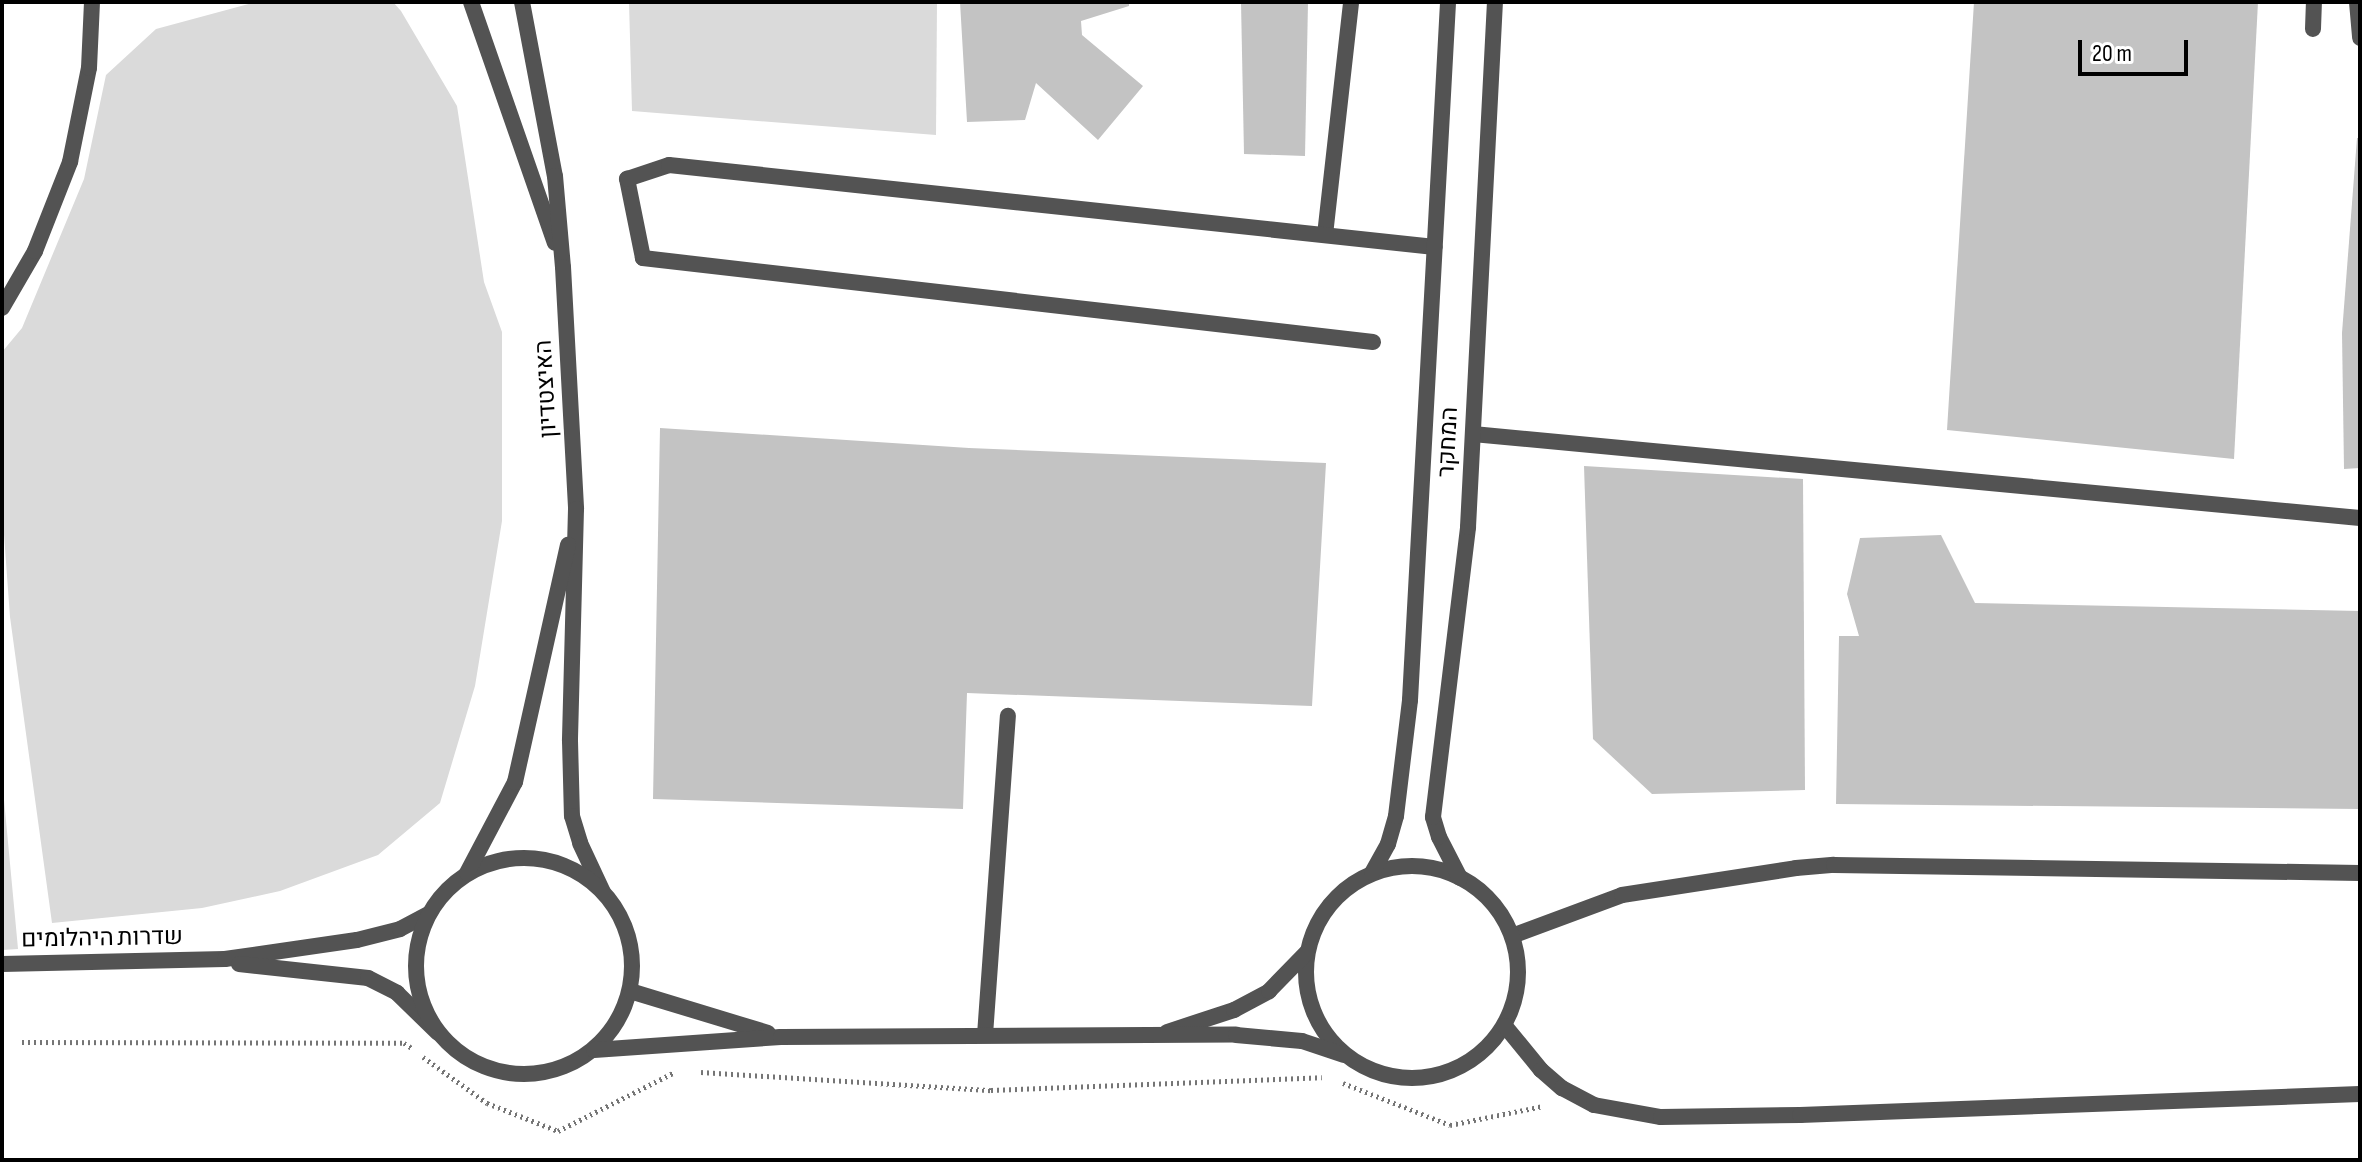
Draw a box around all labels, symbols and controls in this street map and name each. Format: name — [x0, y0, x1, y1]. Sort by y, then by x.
scale bar — [2082, 24, 2192, 74]
text: 20 m — [2092, 39, 2132, 68]
street label: האיצטדיון — [529, 339, 563, 439]
street label: המחקר — [1432, 406, 1464, 478]
street label: שדרות היהלומים — [21, 922, 183, 954]

